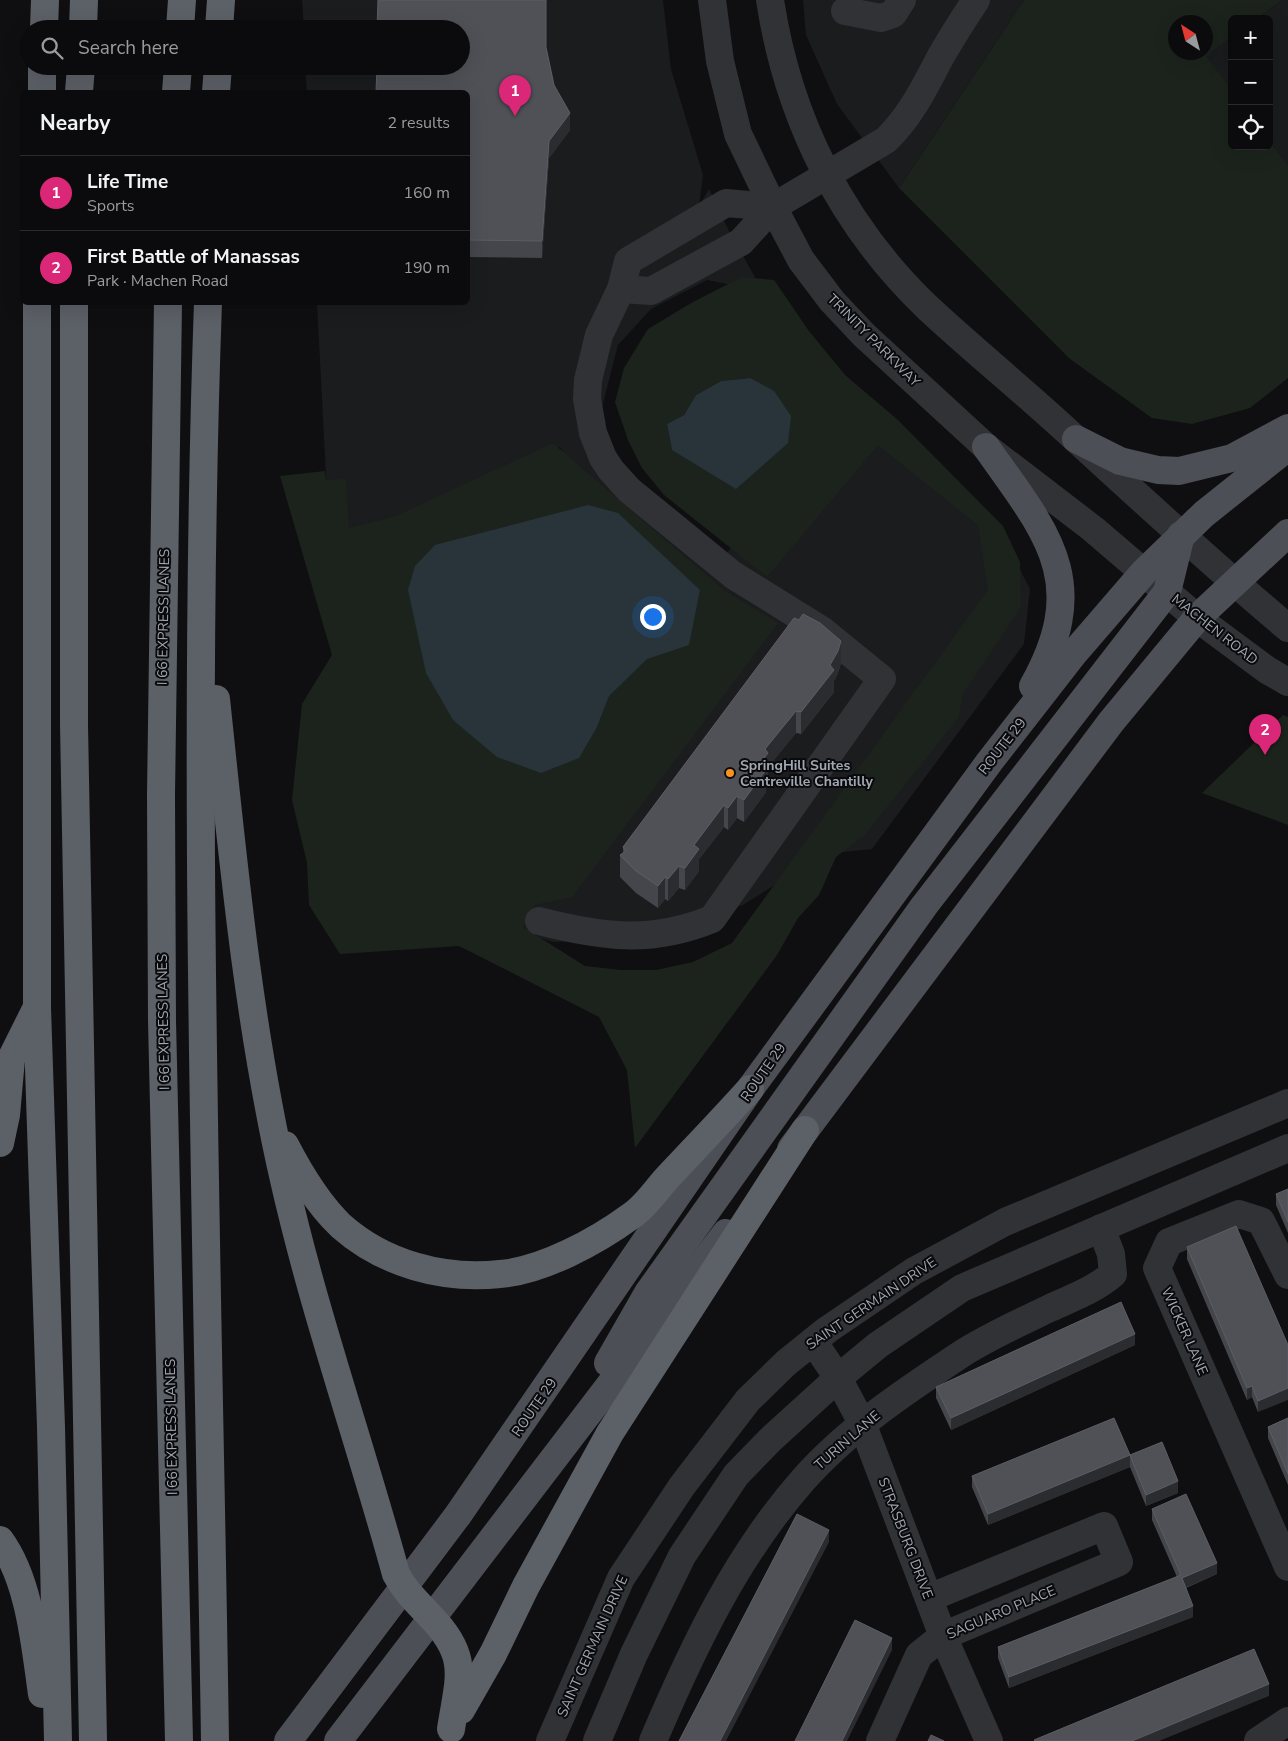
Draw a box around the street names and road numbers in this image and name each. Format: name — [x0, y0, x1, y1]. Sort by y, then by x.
street label: TRINITY PARKWAY — [823, 290, 925, 391]
street label: I 66 EXPRESS LANES — [153, 548, 174, 685]
street label: MACHEN ROAD — [1168, 590, 1262, 669]
street label: ROUTE 29 — [974, 714, 1031, 779]
street label: I 66 EXPRESS LANES — [153, 953, 174, 1090]
street label: ROUTE 29 — [736, 1039, 790, 1105]
street label: SAINT GERMAIN DRIVE — [802, 1253, 940, 1354]
street label: WICKER LANE — [1157, 1284, 1212, 1378]
street label: I 66 EXPRESS LANES — [161, 1358, 182, 1495]
street label: ROUTE 29 — [507, 1374, 561, 1440]
street label: TURIN LANE — [810, 1406, 884, 1474]
street label: STRASBURG DRIVE — [874, 1475, 937, 1602]
street label: SAINT GERMAIN DRIVE — [553, 1572, 632, 1720]
street label: SAGUARO PLACE — [944, 1581, 1059, 1644]

